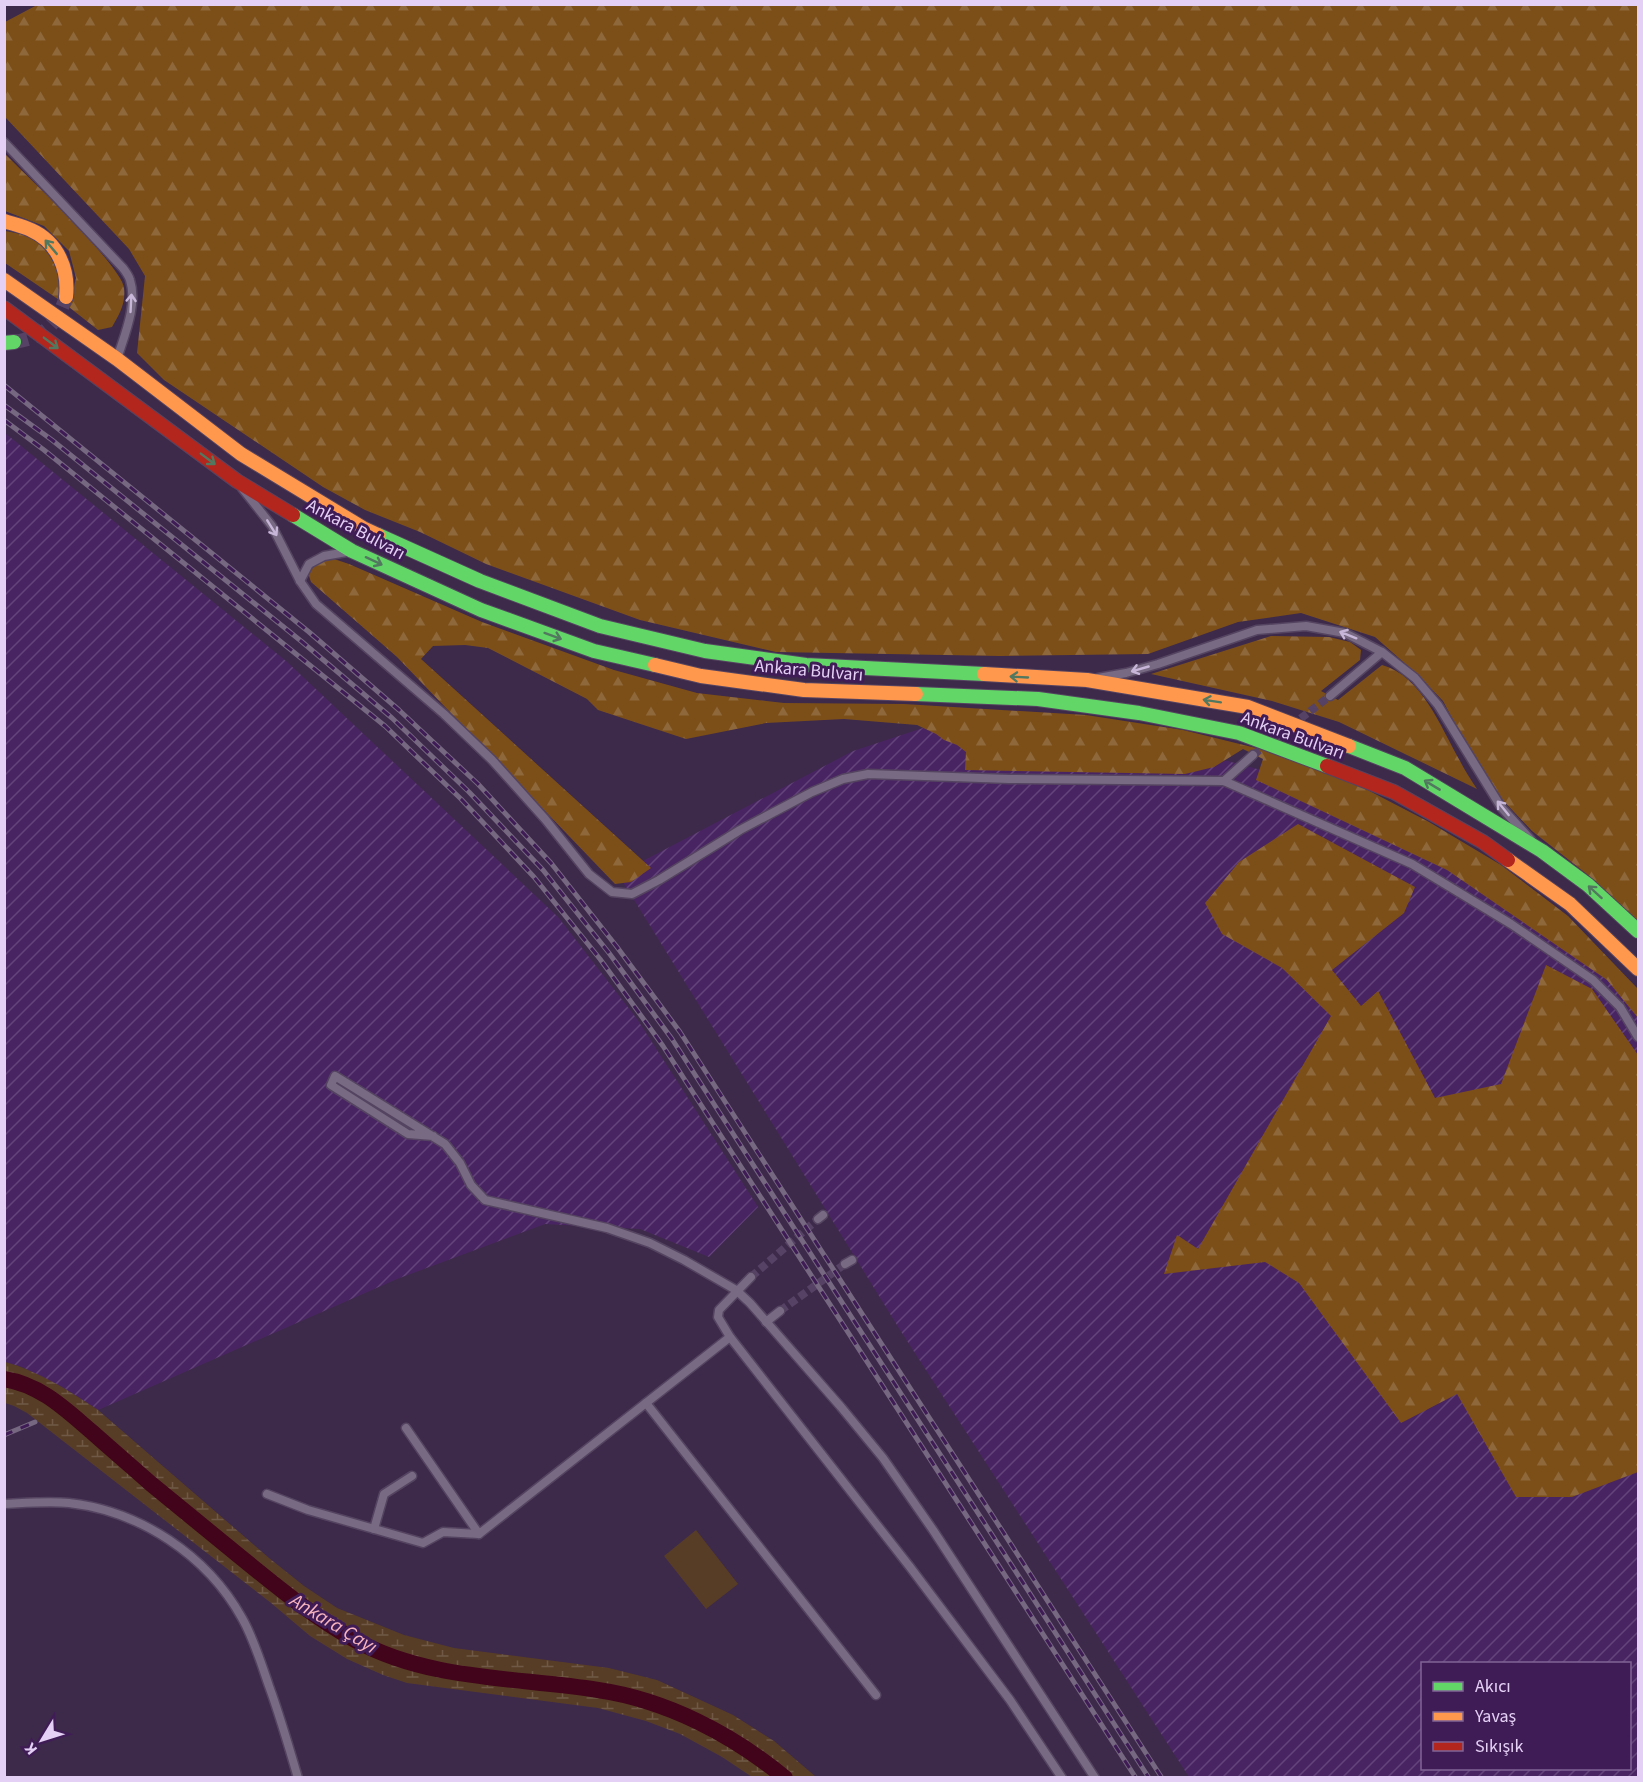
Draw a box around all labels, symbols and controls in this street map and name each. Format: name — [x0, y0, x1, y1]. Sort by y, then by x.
one-way arrow — [44, 240, 58, 255]
one-way arrow — [126, 293, 137, 313]
one-way arrow — [43, 336, 59, 349]
one-way arrow — [199, 453, 215, 466]
street label: Ankara Bulvarı — [302, 493, 410, 566]
one-way arrow — [267, 519, 279, 536]
one-way arrow — [364, 556, 382, 568]
one-way arrow — [1340, 629, 1358, 640]
one-way arrow — [544, 632, 562, 643]
street label: Ankara Bulvarı — [754, 653, 864, 688]
one-way arrow — [1131, 664, 1150, 675]
one-way arrow — [1009, 671, 1029, 682]
one-way arrow — [1203, 695, 1222, 706]
street label: Ankara Bulvarı — [1237, 705, 1348, 766]
one-way arrow — [1424, 778, 1441, 790]
one-way arrow — [1496, 800, 1509, 816]
one-way arrow — [1588, 885, 1603, 899]
water label: Ankara Çayı — [283, 1586, 383, 1661]
legend — [1421, 1662, 1631, 1770]
text: Akıcı — [1475, 1674, 1511, 1699]
text: Yavaş — [1474, 1704, 1516, 1729]
north arrow — [12, 1710, 72, 1770]
text: Sıkışık — [1475, 1734, 1523, 1759]
text: K — [19, 1738, 43, 1759]

